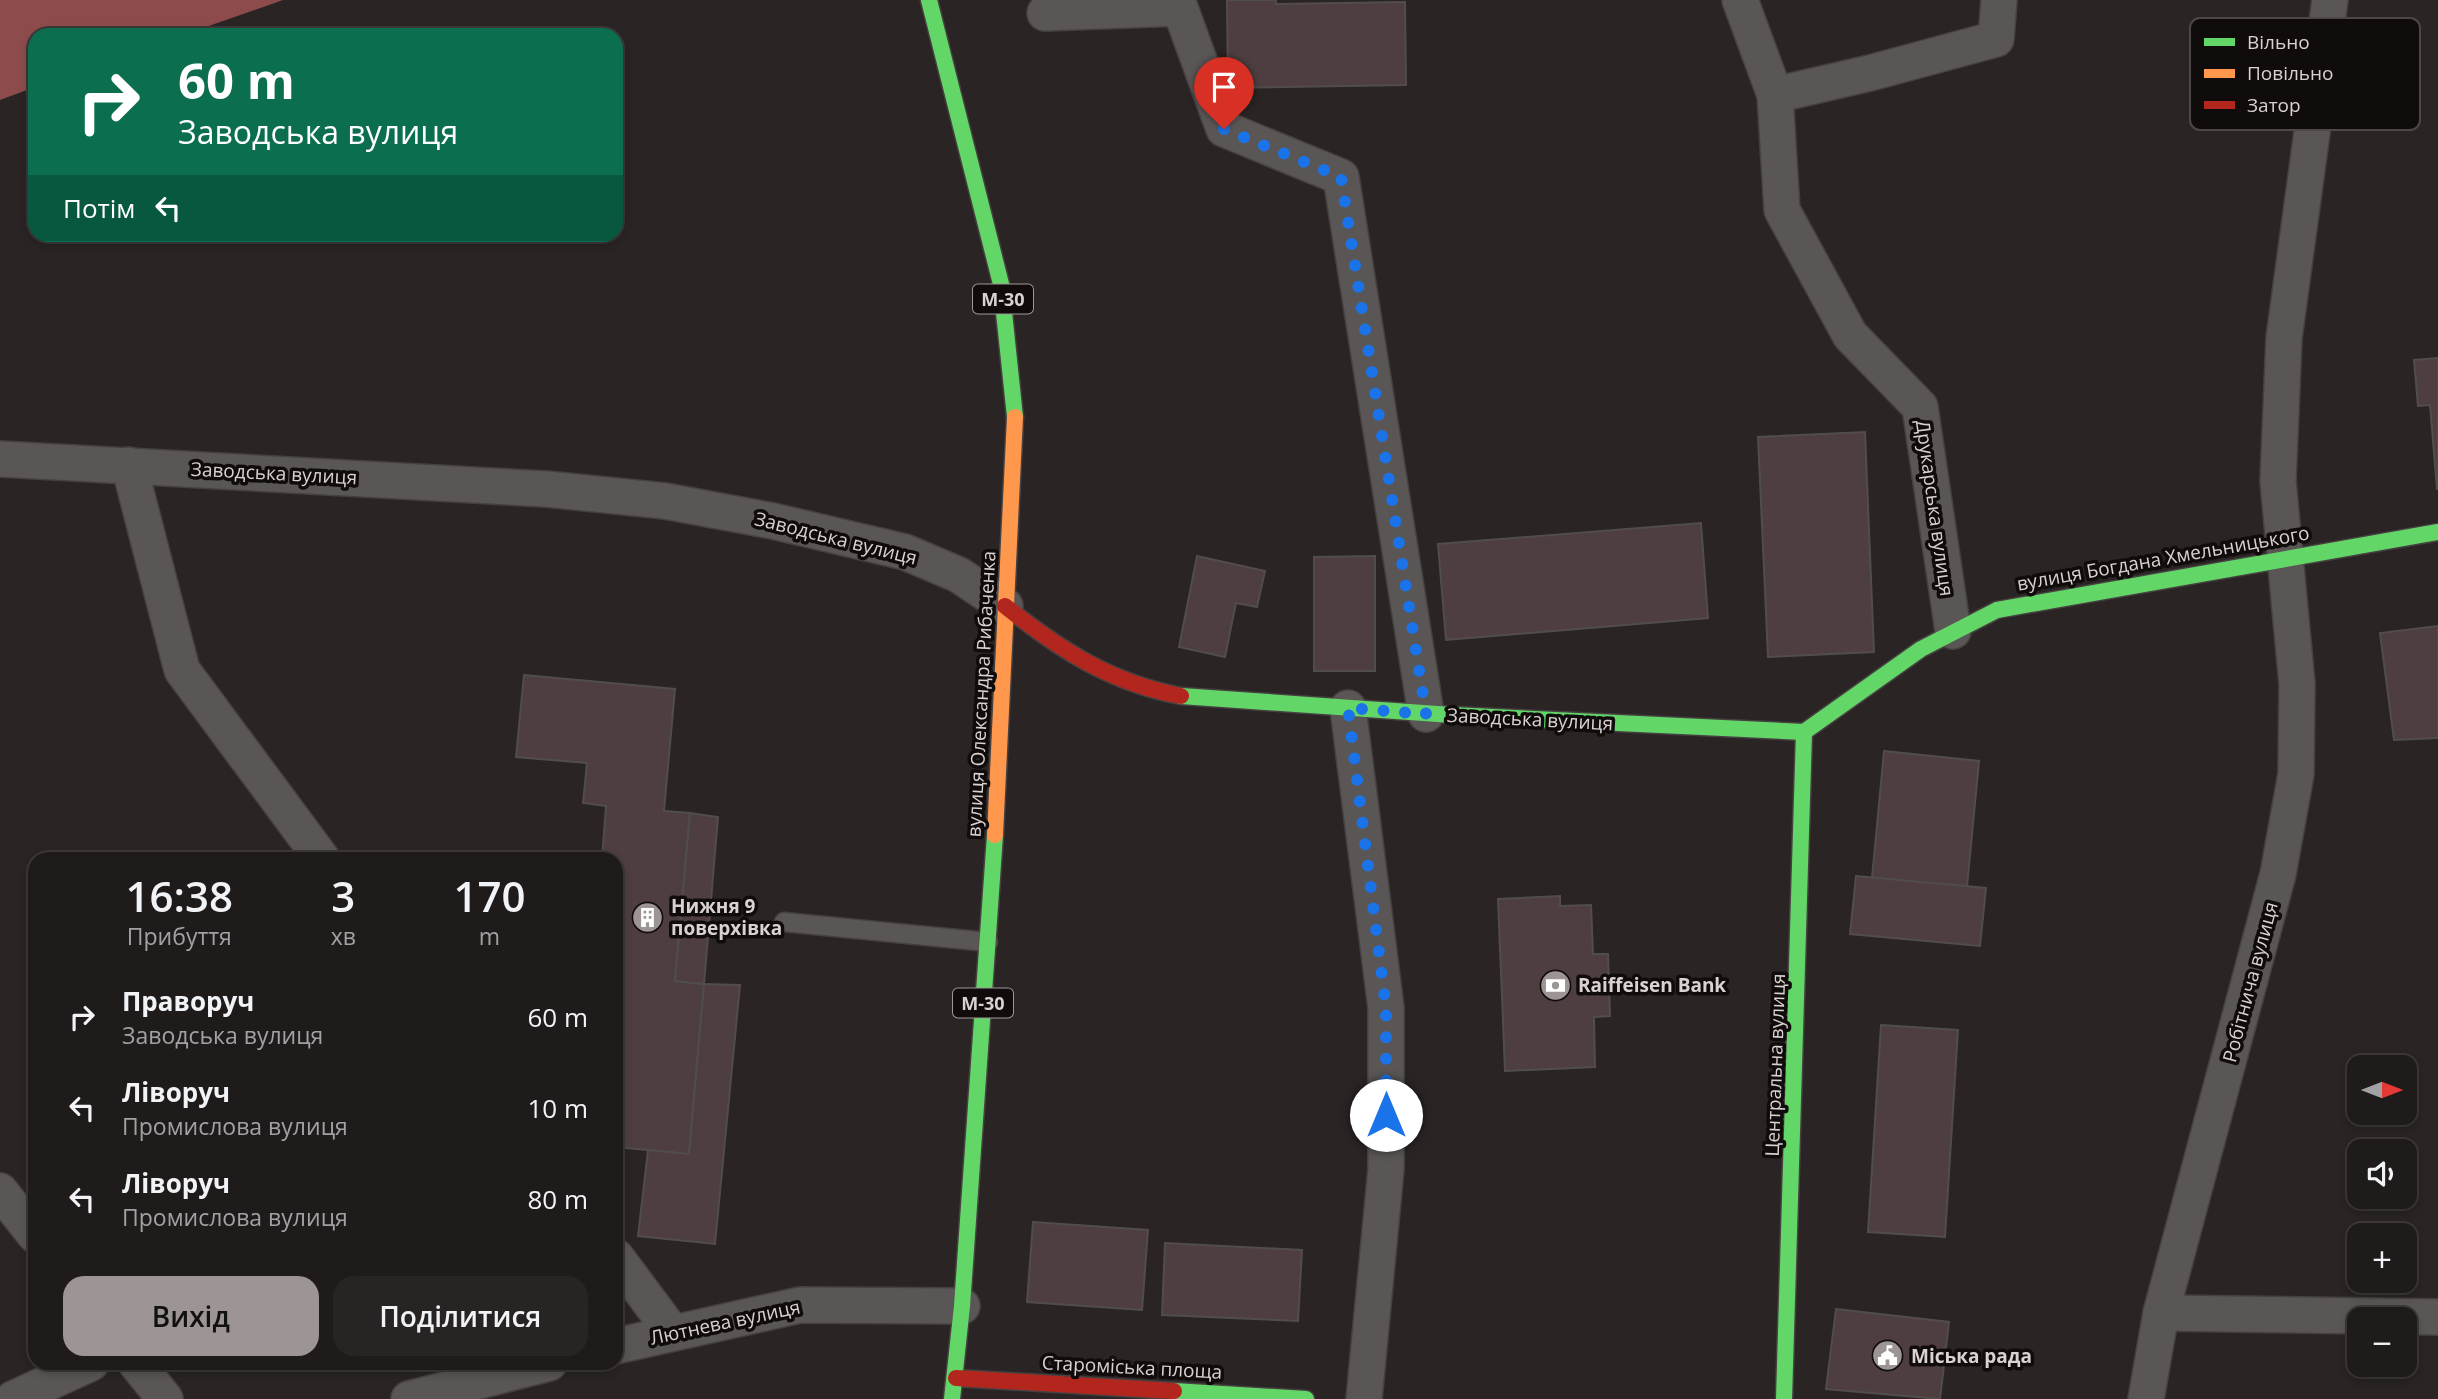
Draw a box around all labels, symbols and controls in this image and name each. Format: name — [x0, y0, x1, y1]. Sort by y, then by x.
legend — [2190, 18, 2420, 130]
text: Вільно — [2247, 29, 2310, 55]
text: 60 m — [178, 47, 295, 113]
icon: right — [63, 56, 154, 147]
pin — [1194, 57, 1254, 129]
text: Повільно — [2247, 60, 2334, 86]
icon: arrive — [1205, 68, 1243, 106]
text: Затор — [2247, 92, 2301, 118]
text: Заводська вулиця — [178, 110, 458, 153]
icon: left — [149, 189, 187, 227]
text: Потім — [63, 190, 135, 226]
road number: М-30 — [973, 284, 1033, 314]
street label: Друкарська вулиця — [1910, 418, 1960, 598]
street label: Заводська вулиця — [190, 456, 358, 490]
street label: Заводська вулиця — [752, 505, 920, 571]
street label: вулиця Богдана Хмельницького — [2015, 519, 2311, 597]
street label: вулиця Олександра Рибаченка — [961, 550, 1001, 838]
street label: Заводська вулиця — [1446, 702, 1614, 736]
text: 16:38 — [126, 867, 233, 924]
text: 3 — [331, 867, 355, 924]
text: 170 — [453, 867, 525, 924]
place label: Нижня 9 поверхівка — [671, 893, 782, 941]
street label: Робітнича вулиця — [2216, 899, 2284, 1065]
building icon: Нижня 9 поверхівка — [631, 900, 665, 934]
text: Прибуття — [127, 920, 232, 952]
text: хв — [331, 920, 356, 952]
text: m — [479, 920, 500, 952]
bank icon: Raiffeisen Bank — [1538, 968, 1572, 1002]
place label: Raiffeisen Bank — [1578, 972, 1726, 998]
street label: Центральна вулиця — [1759, 973, 1791, 1157]
text: Праворуч — [122, 983, 254, 1019]
road number: М-30 — [953, 988, 1013, 1018]
icon: right — [63, 998, 101, 1036]
text: 60 m — [527, 999, 588, 1035]
text: Заводська вулиця — [122, 1019, 323, 1051]
north arrow — [2347, 1055, 2417, 1125]
map controls — [2347, 1055, 2417, 1377]
text: Ліворуч — [122, 1074, 230, 1110]
position arrow — [1349, 1078, 1423, 1152]
icon: left — [63, 1089, 101, 1127]
text: 10 m — [527, 1090, 588, 1126]
text: Промислова вулиця — [122, 1110, 348, 1142]
button: sound — [2347, 1139, 2417, 1209]
text: Ліворуч — [122, 1165, 230, 1201]
icon: left — [63, 1180, 101, 1218]
text: 80 m — [527, 1181, 588, 1217]
text: Промислова вулиця — [122, 1201, 348, 1233]
button: + — [2347, 1223, 2417, 1293]
button: Вихід — [63, 1276, 319, 1356]
button: Поділитися — [333, 1276, 588, 1356]
street label: Лютнева вулиця — [647, 1293, 803, 1351]
button: − — [2347, 1307, 2417, 1377]
public building icon: Міська рада — [1871, 1339, 1905, 1373]
place label: Міська рада — [1911, 1343, 2032, 1369]
street label: Староміська площа — [1041, 1349, 1223, 1385]

